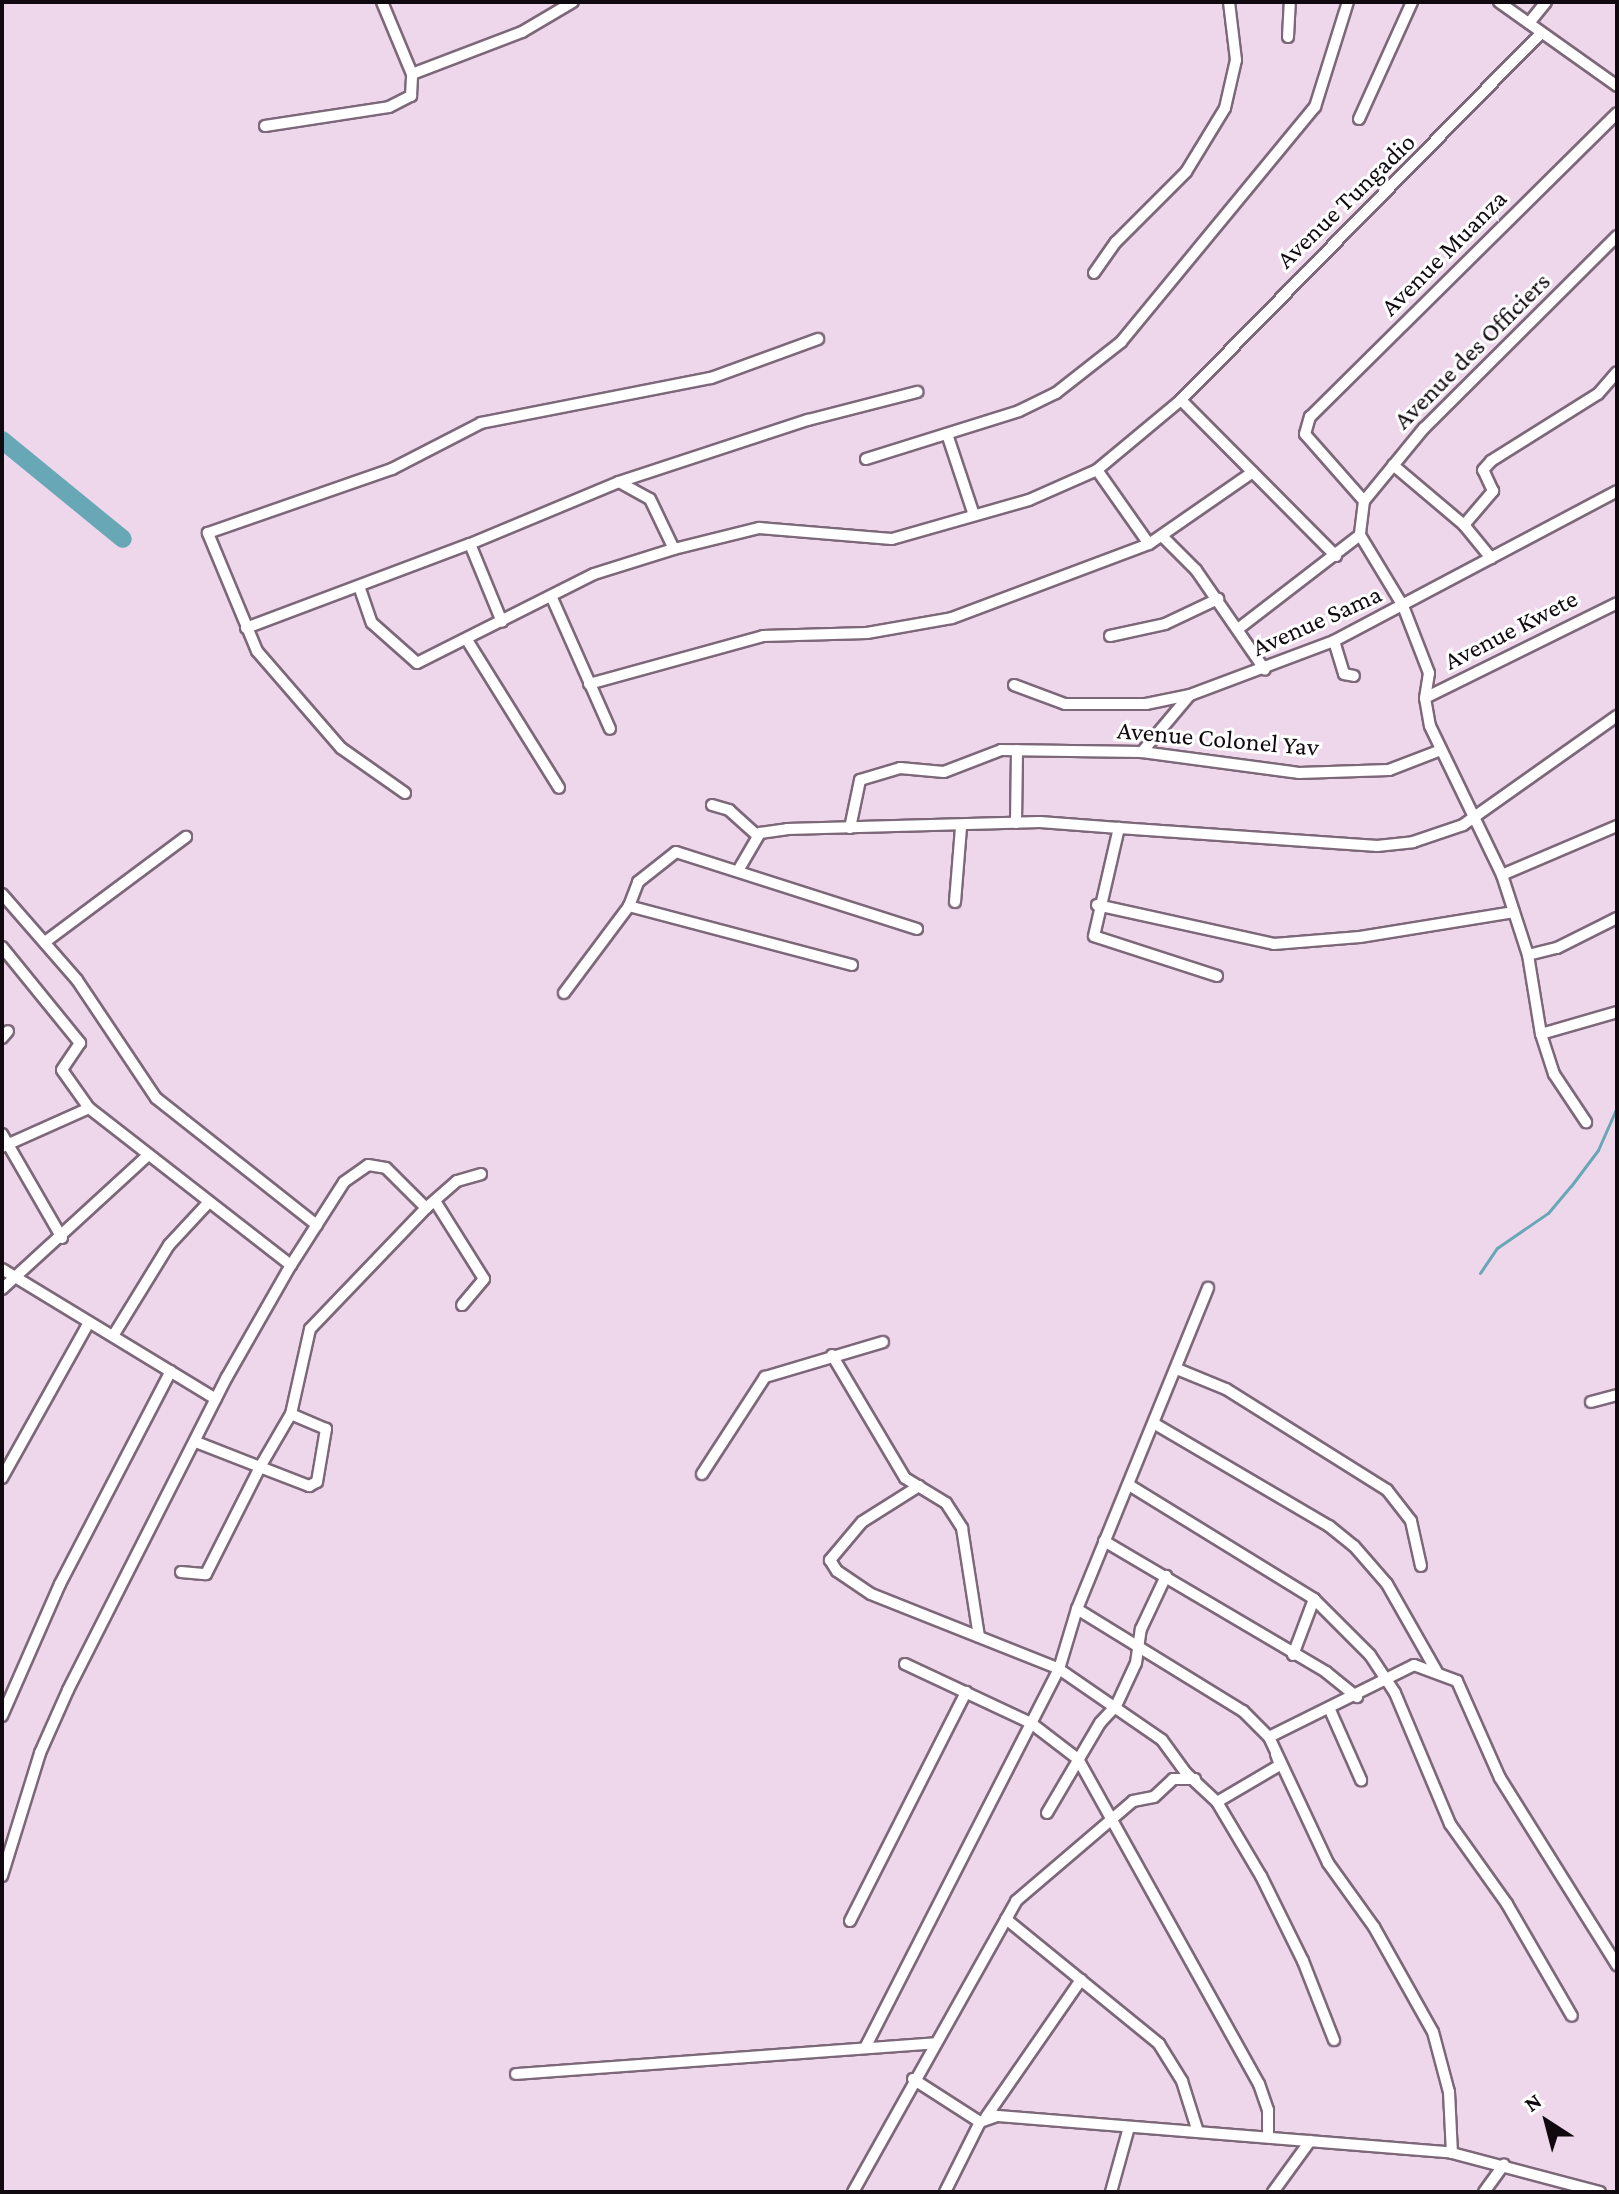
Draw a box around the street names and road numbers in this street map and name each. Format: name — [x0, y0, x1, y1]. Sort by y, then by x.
street label: Avenue Tungadio — [1270, 127, 1422, 275]
street label: Avenue Muanza — [1374, 183, 1514, 323]
street label: Avenue des Officiers — [1387, 266, 1557, 436]
street label: Avenue Sama — [1247, 579, 1387, 663]
street label: Avenue Kwete — [1439, 583, 1583, 677]
street label: Avenue Colonel Yav — [1116, 715, 1320, 763]

